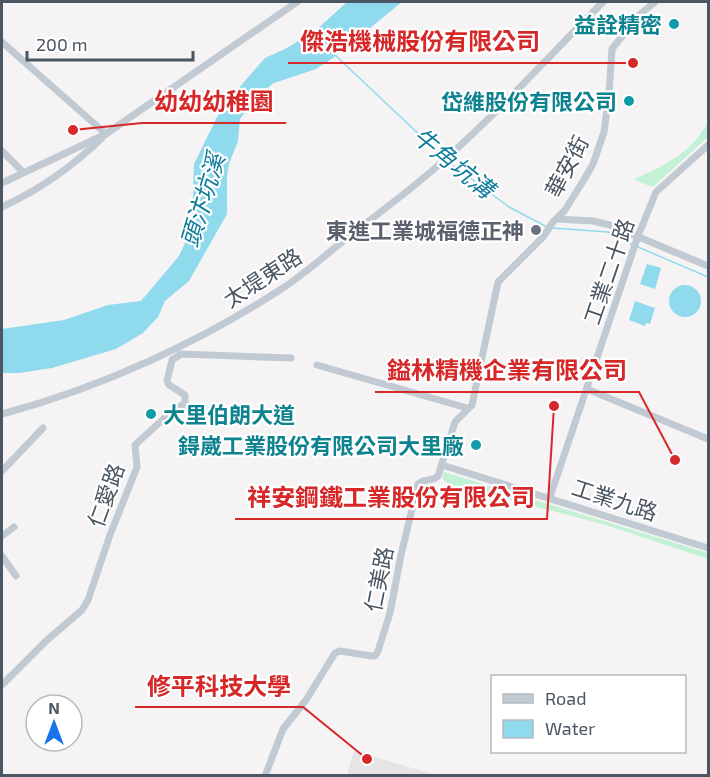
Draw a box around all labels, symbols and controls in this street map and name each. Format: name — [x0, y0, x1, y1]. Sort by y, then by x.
place label: 益詮精密 — [574, 11, 662, 37]
marker: 益詮精密 — [667, 17, 681, 31]
callout: 傑浩機械股份有限公司 — [288, 21, 552, 63]
scale bar — [27, 24, 194, 62]
text: 傑浩機械股份有限公司 — [300, 26, 540, 55]
text: 200 m — [36, 33, 88, 55]
callout: 幼幼幼稚園 — [142, 81, 286, 123]
text: 幼幼幼稚園 — [154, 86, 274, 115]
place label: 岱維股份有限公司 — [441, 88, 617, 114]
marker: 岱維股份有限公司 — [622, 94, 636, 108]
water label: 牛角坑溝 — [408, 121, 503, 205]
street label: 華安街 — [539, 131, 593, 201]
water label: 頭汴坑溪 — [174, 147, 231, 250]
street label: 工業二十路 — [578, 215, 638, 327]
place label: 東進工業城福德正神 — [326, 217, 524, 243]
marker: 東進工業城福德正神 — [529, 223, 543, 237]
street label: 太堤東路 — [218, 242, 306, 312]
callout: 鎰林精機企業有限公司 — [375, 350, 639, 392]
text: 鎰林精機企業有限公司 — [387, 355, 627, 384]
place label: 大里伯朗大道 — [163, 401, 295, 427]
marker: 大里伯朗大道 — [144, 407, 158, 421]
place label: 鍀崴工業股份有限公司大里廠 — [178, 432, 464, 458]
marker: 鍀崴工業股份有限公司大里廠 — [469, 438, 483, 452]
street label: 仁愛路 — [81, 460, 129, 530]
street label: 工業九路 — [569, 473, 661, 525]
callout: 祥安鋼鐵工業股份有限公司 — [235, 477, 547, 519]
text: 祥安鋼鐵工業股份有限公司 — [247, 482, 535, 511]
street label: 仁美路 — [359, 544, 397, 614]
callout: 修平科技大學 — [135, 665, 303, 707]
text: 修平科技大學 — [147, 671, 291, 700]
legend — [491, 675, 686, 753]
text: Road — [545, 687, 586, 709]
north arrow — [24, 693, 84, 753]
text: N — [48, 698, 60, 717]
text: Water — [545, 717, 595, 739]

